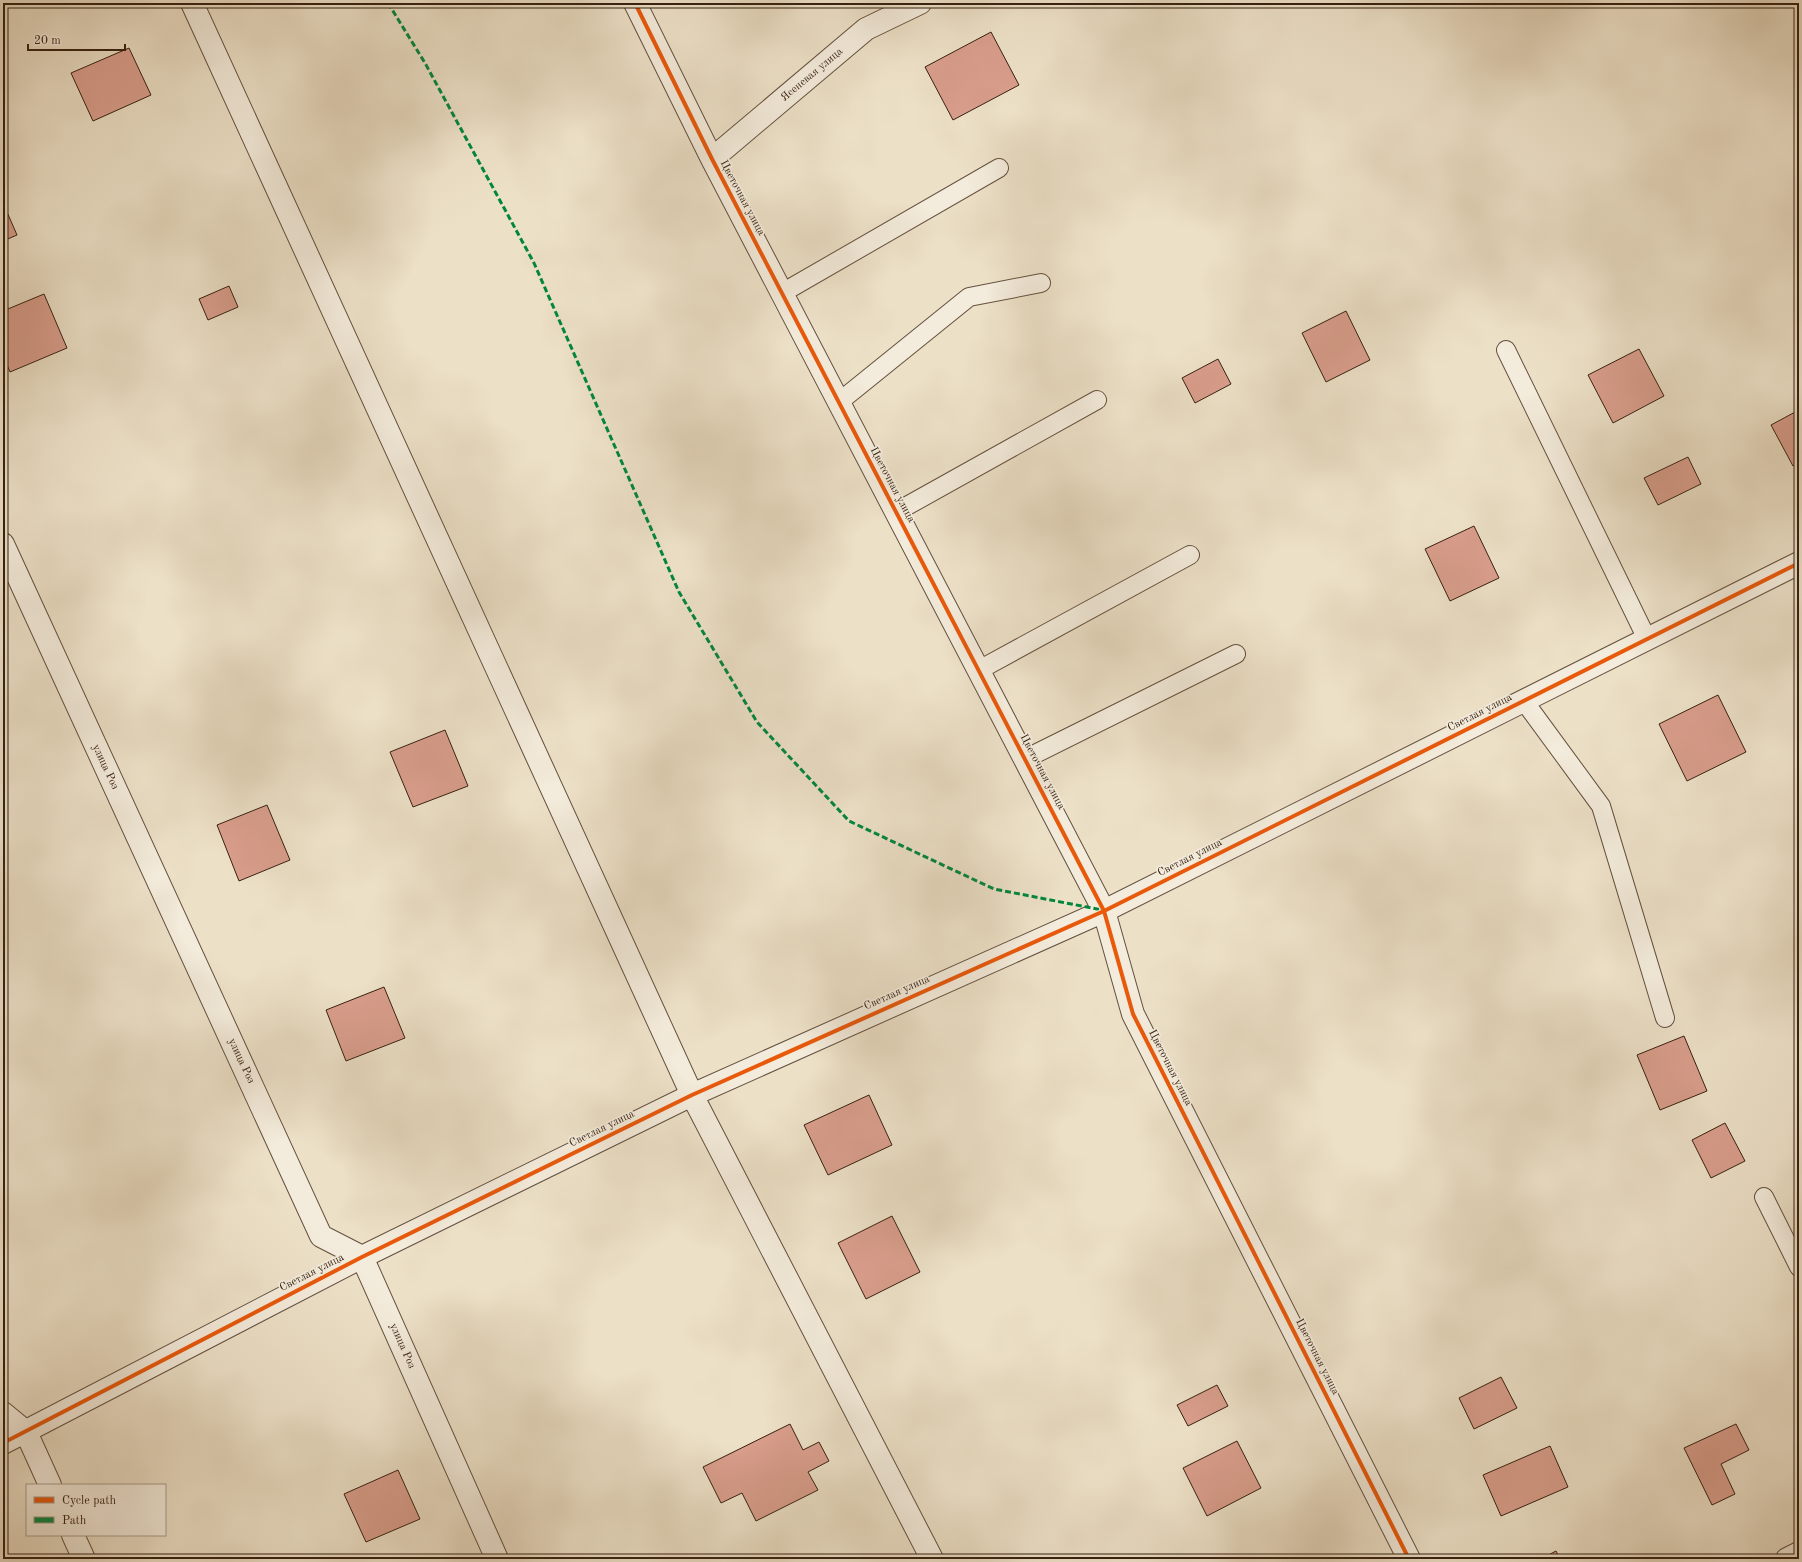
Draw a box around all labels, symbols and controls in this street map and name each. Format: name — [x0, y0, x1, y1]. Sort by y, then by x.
scale bar — [28, 26, 125, 52]
text: 20 m — [34, 35, 61, 47]
street label: Ясеневая улица — [779, 46, 845, 104]
street label: Цветочная улица — [717, 158, 767, 238]
street label: Цветочная улица — [867, 445, 917, 525]
street label: Светлая улица — [1446, 692, 1514, 734]
street label: Цветочная улица — [1017, 732, 1067, 812]
street label: улица Роз — [90, 743, 120, 791]
street label: Светлая улица — [1156, 837, 1224, 879]
street label: Светлая улица — [862, 973, 932, 1012]
street label: Цветочная улица — [1146, 1028, 1194, 1108]
street label: улица Роз — [226, 1037, 256, 1085]
street label: Светлая улица — [568, 1108, 637, 1149]
street label: Светлая улица — [278, 1252, 346, 1294]
street label: Цветочная улица — [1293, 1317, 1341, 1397]
street label: улица Роз — [387, 1322, 417, 1371]
legend — [26, 1484, 166, 1536]
text: Cycle path — [62, 1495, 117, 1507]
text: Path — [62, 1515, 87, 1527]

